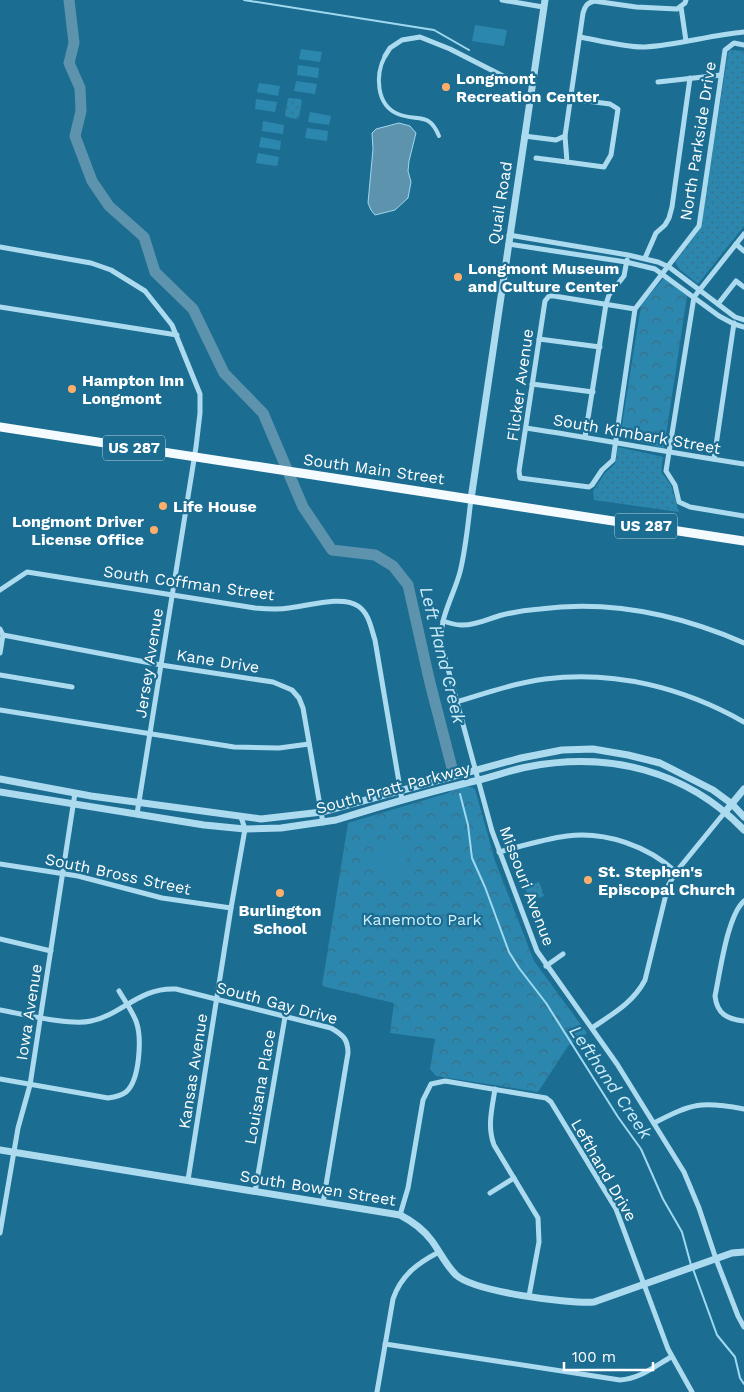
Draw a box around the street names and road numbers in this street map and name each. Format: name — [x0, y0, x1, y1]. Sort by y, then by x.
street label: North Parkside Drive — [676, 60, 720, 222]
street label: Quail Road — [484, 160, 516, 246]
street label: Flicker Avenue — [503, 327, 537, 443]
street label: South Kimbark Street — [552, 410, 723, 458]
road number: US 287 — [103, 436, 165, 460]
street label: South Main Street — [302, 450, 446, 488]
road number: US 287 — [615, 514, 677, 538]
street label: South Coffman Street — [102, 562, 276, 604]
street label: Jersey Avenue — [131, 607, 167, 719]
street label: Kane Drive — [175, 645, 261, 677]
street label: South Pratt Parkway — [314, 758, 473, 818]
street label: Missouri Avenue — [495, 824, 559, 948]
street label: South Bross Street — [43, 849, 193, 899]
street label: Iowa Avenue — [12, 962, 46, 1062]
street label: South Gay Drive — [214, 978, 340, 1028]
street label: Kansas Avenue — [174, 1012, 212, 1130]
street label: Louisana Place — [241, 1028, 279, 1146]
street label: Lefthand Drive — [567, 1116, 641, 1224]
street label: South Bowen Street — [239, 1166, 398, 1210]

